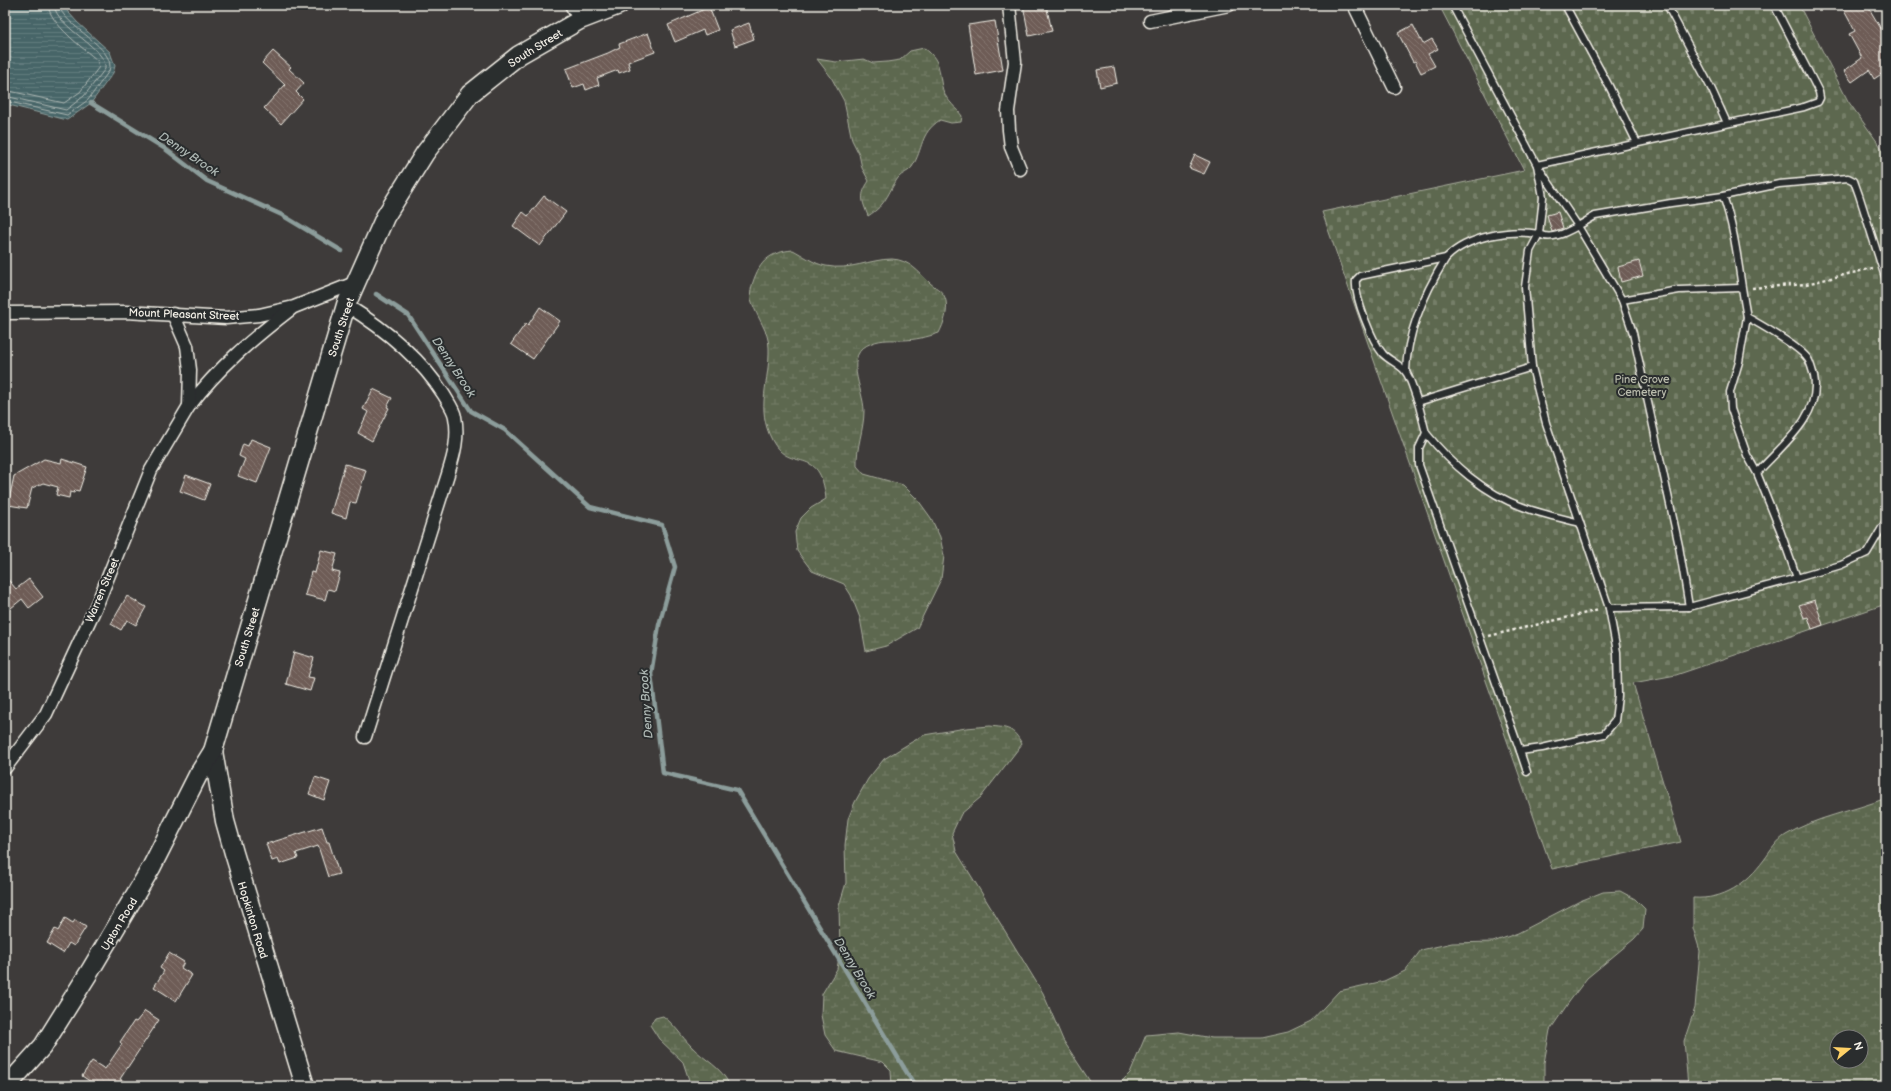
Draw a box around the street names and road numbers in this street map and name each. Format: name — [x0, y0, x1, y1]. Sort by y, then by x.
street label: South Street — [506, 26, 565, 70]
street label: South Street — [326, 295, 357, 358]
street label: Mount Pleasant Street — [129, 306, 240, 323]
street label: Warren Street — [83, 555, 122, 625]
street label: South Street — [232, 605, 263, 668]
street label: Hopkinton Road — [235, 880, 270, 960]
street label: Upton Road — [99, 895, 140, 953]

